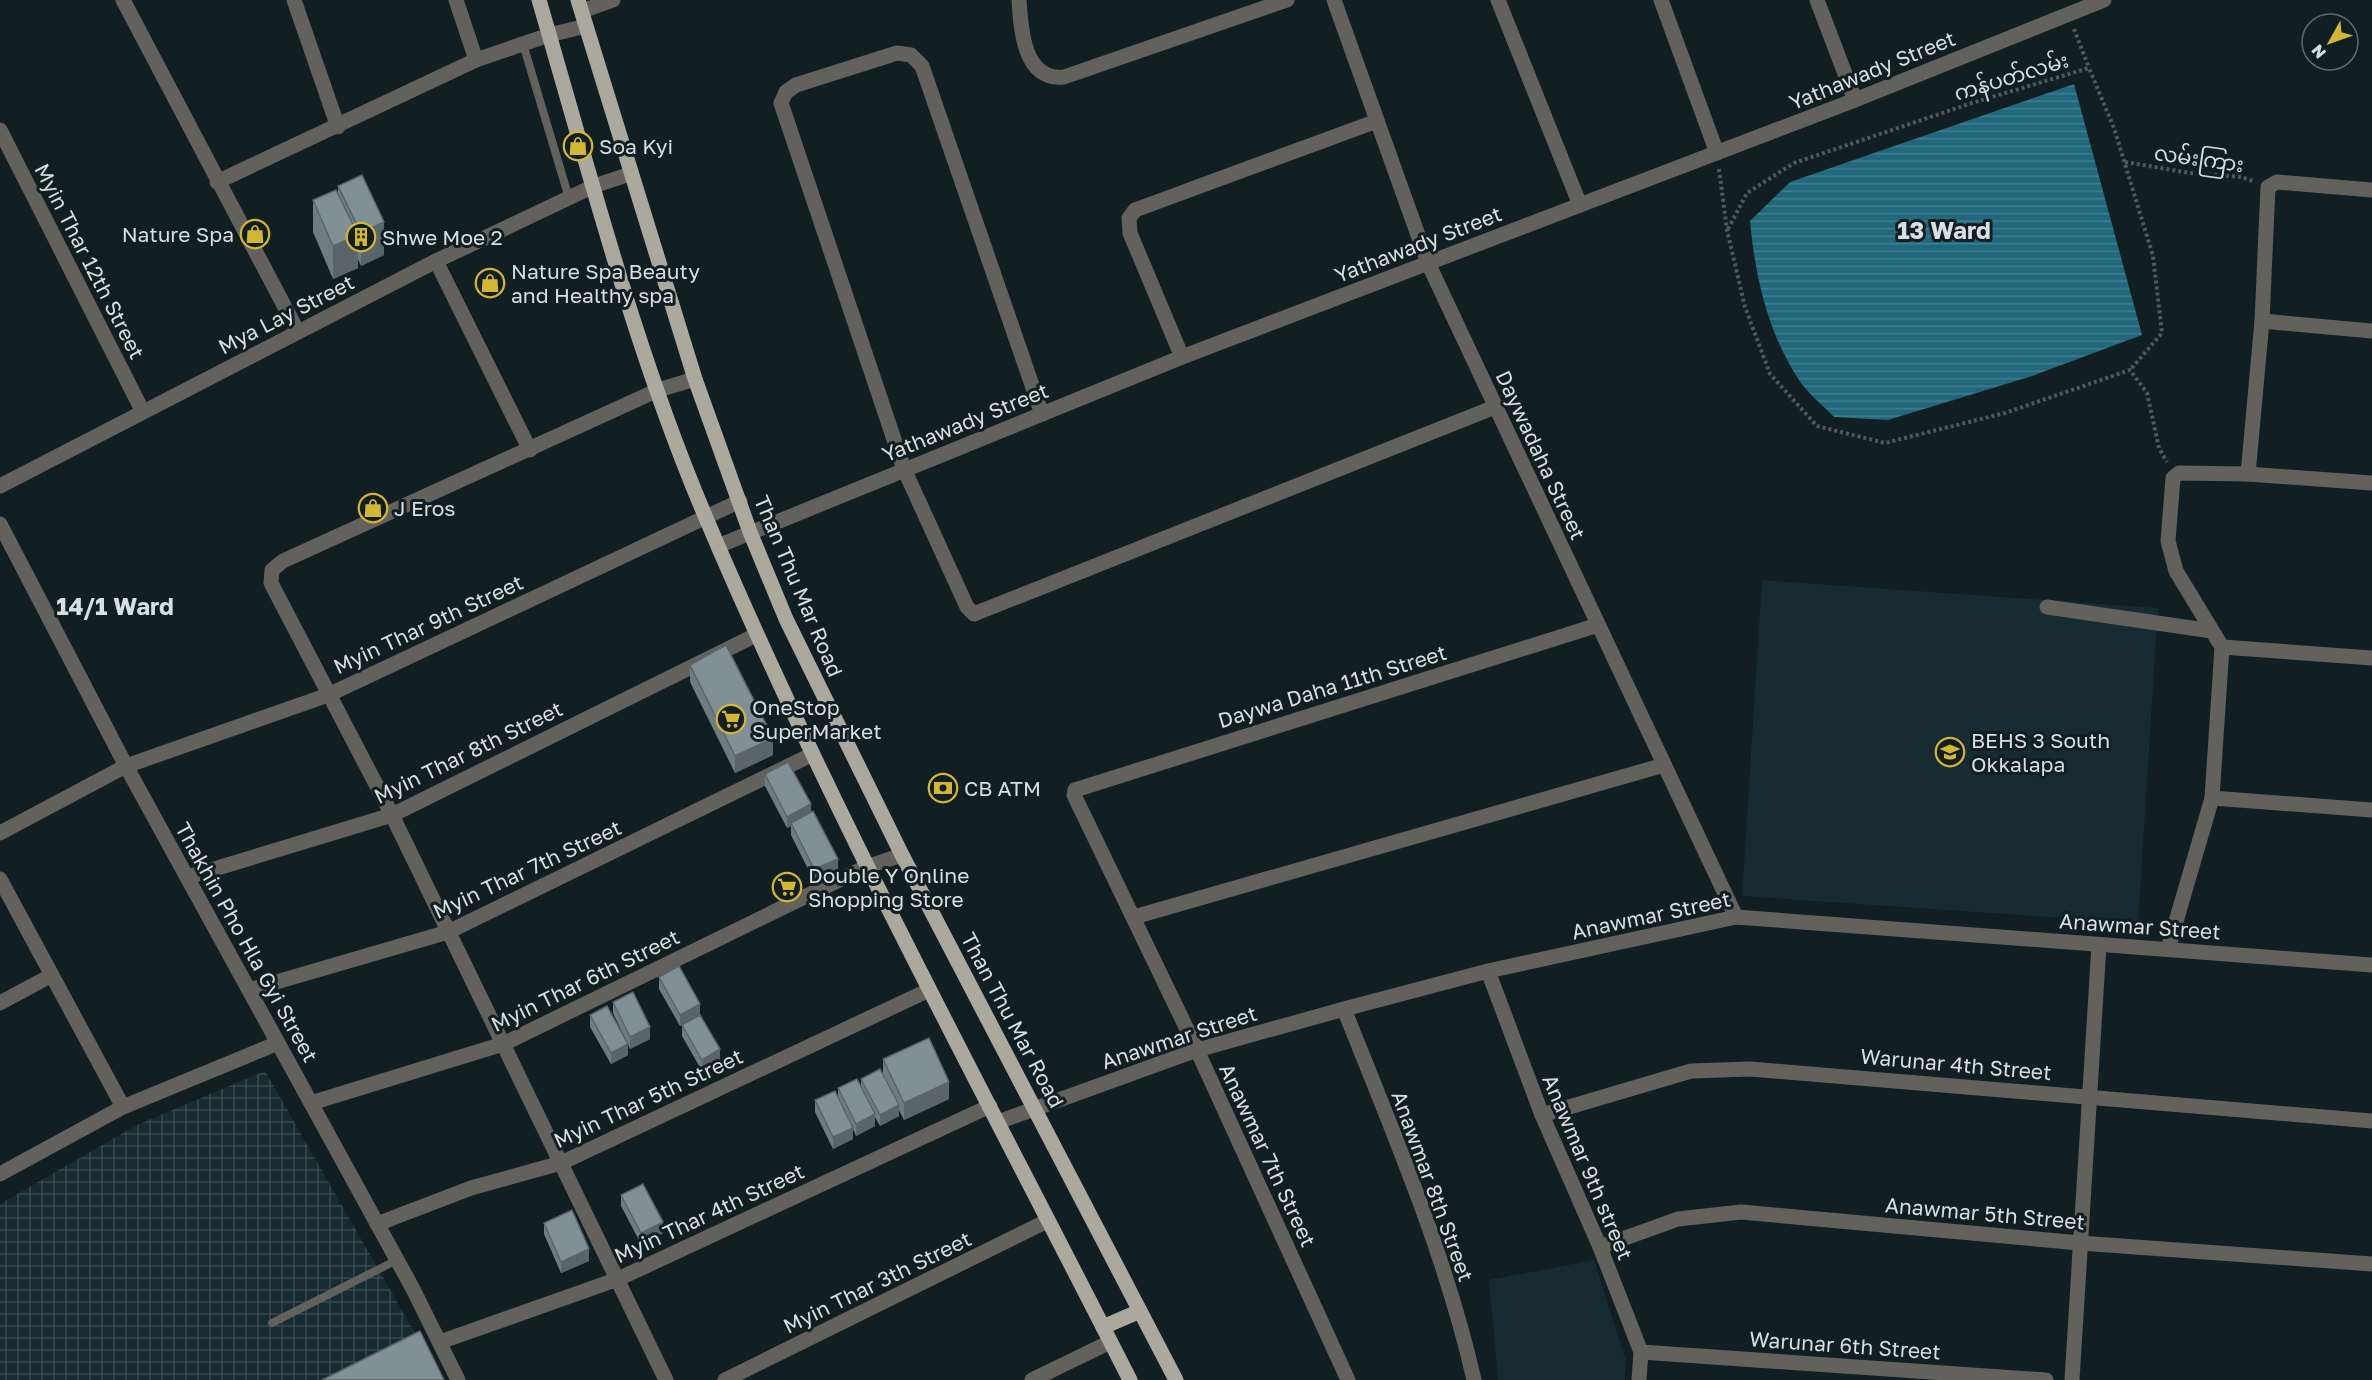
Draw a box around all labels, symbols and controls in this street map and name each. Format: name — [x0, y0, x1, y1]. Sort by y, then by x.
north arrow — [2300, 12, 2360, 72]
street label: Yathawady Street — [1785, 25, 1959, 115]
text: N — [2307, 41, 2330, 63]
street label: ကန်ပတ်လမ်း — [1950, 44, 2073, 111]
shop icon: Soa Kyi — [562, 130, 594, 162]
place label: Soa Kyi — [599, 133, 673, 159]
street label: လမ်းကြား — [2152, 137, 2246, 182]
street label: Myin Thar 12th Street — [29, 159, 151, 363]
street label: Yathawady Street — [1331, 200, 1505, 288]
district label: 13 Ward — [1897, 215, 1991, 244]
shop icon: Nature Spa — [239, 218, 271, 250]
place label: Nature Spa — [122, 221, 234, 247]
building icon: Shwe Moe 2 — [345, 221, 377, 253]
place label: Shwe Moe 2 — [382, 224, 503, 250]
place label: Nature Spa Beauty and Healthy spa — [511, 258, 700, 308]
shop icon: Nature Spa Beauty and Healthy spa — [474, 267, 506, 299]
street label: Mya Lay Street — [214, 269, 358, 359]
street label: Daywadaha Street — [1490, 366, 1592, 544]
street label: Yathawady Street — [878, 377, 1052, 467]
street label: Than Thu Mar Road — [749, 491, 849, 681]
shop icon: J Eros — [357, 492, 389, 524]
place label: J Eros — [394, 495, 455, 521]
street label: Myin Thar 9th Street — [329, 569, 527, 679]
district label: 14/1 Ward — [56, 591, 174, 620]
street label: Daywa Daha 11th Street — [1215, 639, 1449, 733]
place label: OneStop SuperMarket — [752, 694, 882, 744]
street label: Myin Thar 8th Street — [370, 695, 566, 809]
supermarket icon: OneStop SuperMarket — [715, 703, 747, 735]
place label: BEHS 3 South Okkalapa — [1971, 727, 2110, 777]
school or university icon: BEHS 3 South Okkalapa — [1934, 736, 1966, 768]
bank icon: CB ATM — [927, 772, 959, 804]
place label: CB ATM — [964, 775, 1041, 801]
street label: Myin Thar 7th Street — [429, 814, 625, 924]
street label: Thakhin Pho Hla Gyi Street — [170, 817, 324, 1067]
place label: Double Y Online Shopping Store — [808, 862, 969, 912]
supermarket icon: Double Y Online Shopping Store — [771, 871, 803, 903]
street label: Anawmar Street — [1569, 885, 1733, 945]
street label: Anawmar Street — [2058, 907, 2222, 945]
street label: Myin Thar 6th Street — [487, 923, 683, 1037]
street label: Than Thu Mar Road — [956, 928, 1070, 1112]
street label: Anawmar Street — [1098, 1000, 1260, 1074]
street label: Myin Thar 5th Street — [549, 1043, 747, 1153]
street label: Warunar 4th Street — [1859, 1043, 2053, 1085]
street label: Anawmar 7th Street — [1214, 1059, 1322, 1251]
street label: Anawmar 9th street — [1537, 1070, 1639, 1264]
street label: Anawmar 8th Street — [1386, 1087, 1480, 1285]
street label: Myin Thar 4th Street — [610, 1158, 808, 1268]
street label: Anawmar 5th Street — [1884, 1191, 2086, 1235]
street label: Myin Thar 3th Street — [779, 1225, 975, 1339]
street label: Warunar 6th Street — [1748, 1325, 1942, 1365]

